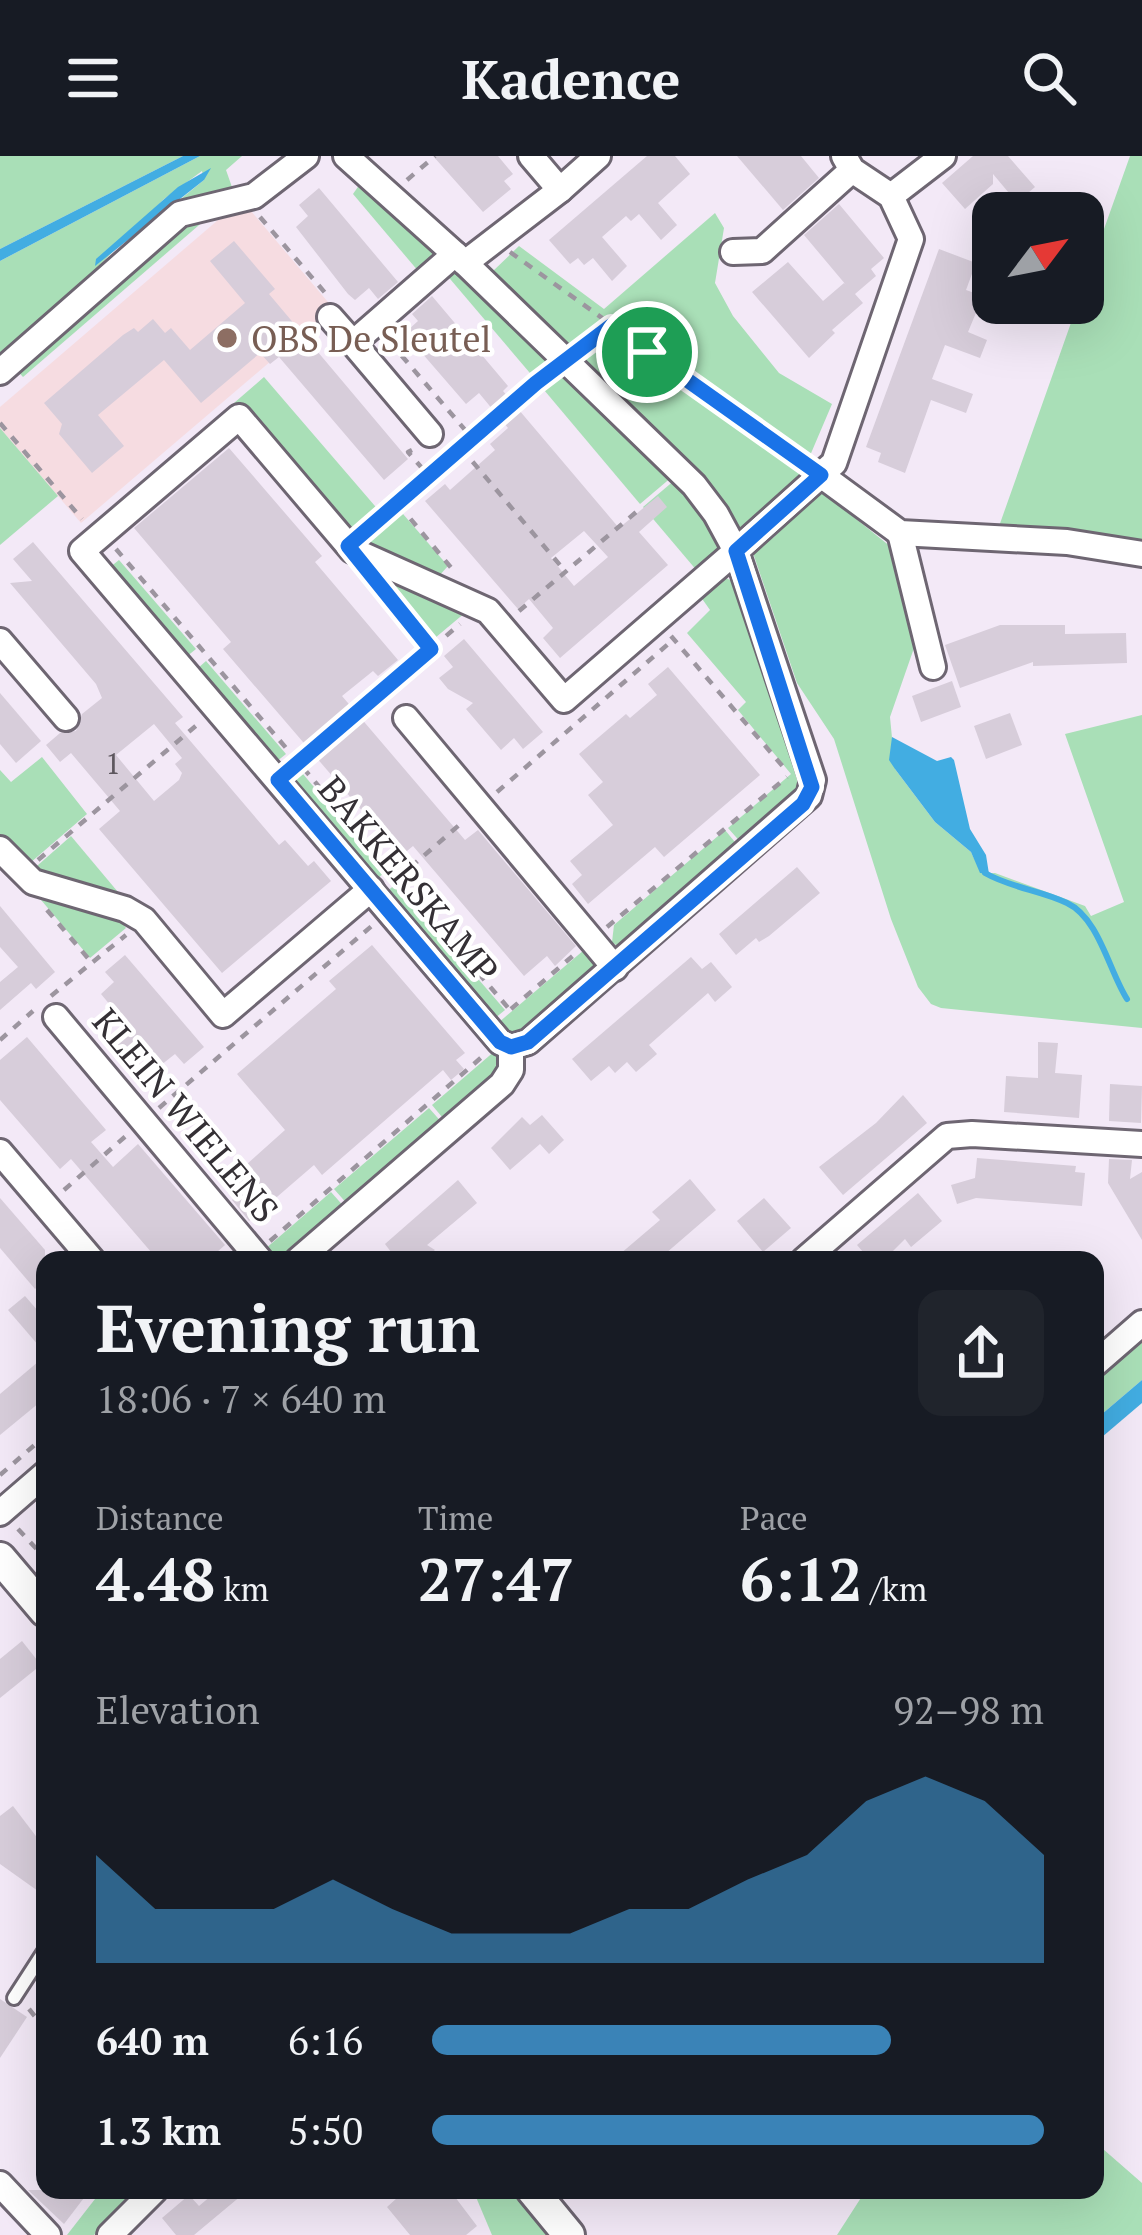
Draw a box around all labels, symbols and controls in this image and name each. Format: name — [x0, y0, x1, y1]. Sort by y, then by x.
text: Kadence — [462, 43, 680, 114]
icon: menu — [60, 45, 126, 111]
icon: search — [1016, 45, 1082, 111]
north arrow — [972, 192, 1104, 324]
map controls — [972, 192, 1104, 324]
pin — [596, 301, 698, 403]
place label: OBS De Sleutel — [251, 315, 491, 362]
icon: arrive — [614, 319, 680, 385]
marker: OBS De Sleutel — [214, 325, 240, 351]
house number: 1 — [105, 743, 121, 783]
street label: BAKKERSKAMP — [309, 766, 509, 992]
street label: KLEIN WIELENS — [83, 998, 289, 1232]
text: Evening run — [96, 1283, 480, 1371]
button: share — [918, 1290, 1044, 1416]
text: 18:06 · 7 × 640 m — [96, 1372, 386, 1424]
text: Distance — [96, 1496, 223, 1539]
text: Time — [418, 1496, 493, 1539]
text: Pace — [740, 1496, 808, 1539]
text: 4.48 — [96, 1539, 215, 1618]
text: 27:47 — [418, 1539, 574, 1618]
text: 6:12 — [740, 1539, 862, 1618]
text: km — [215, 1567, 269, 1610]
text: /km — [862, 1567, 927, 1610]
text: Elevation — [96, 1683, 260, 1735]
text: 92–98 m — [893, 1683, 1044, 1735]
text: 640 m — [96, 2014, 209, 2066]
text: 6:16 — [288, 2014, 363, 2066]
text: 1.3 km — [96, 2104, 221, 2156]
text: 5:50 — [288, 2104, 363, 2156]

